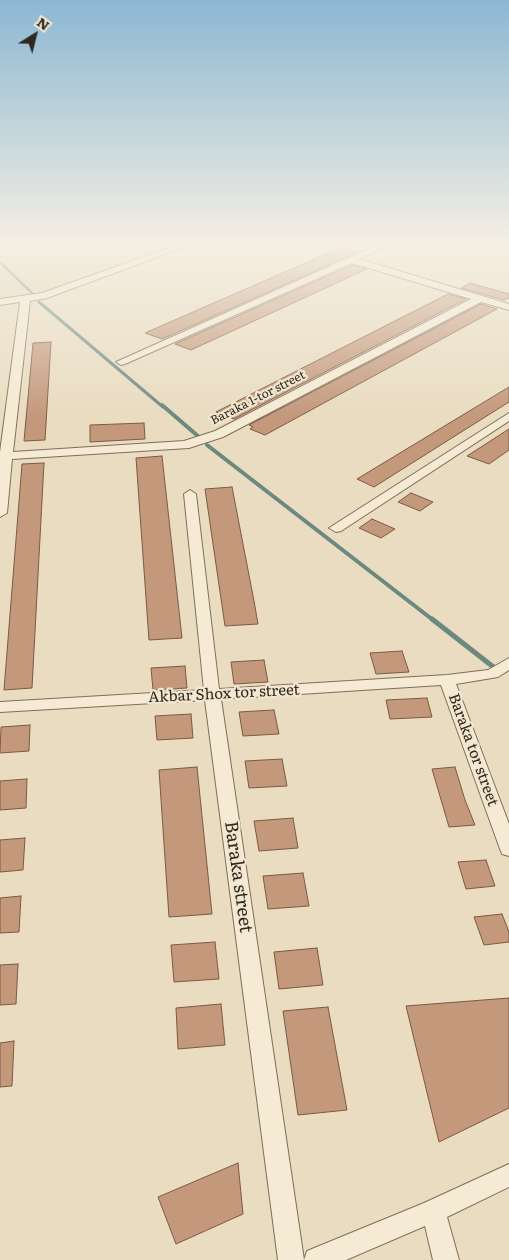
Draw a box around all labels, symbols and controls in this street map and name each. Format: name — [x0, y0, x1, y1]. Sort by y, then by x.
north arrow — [10, 10, 60, 60]
text: N — [33, 11, 54, 34]
street label: Baraka 1-tor street — [208, 368, 308, 428]
street label: Akbar Shox tor street — [148, 681, 300, 707]
street label: Baraka tor street — [444, 691, 502, 809]
street label: Baraka street — [219, 820, 257, 934]

